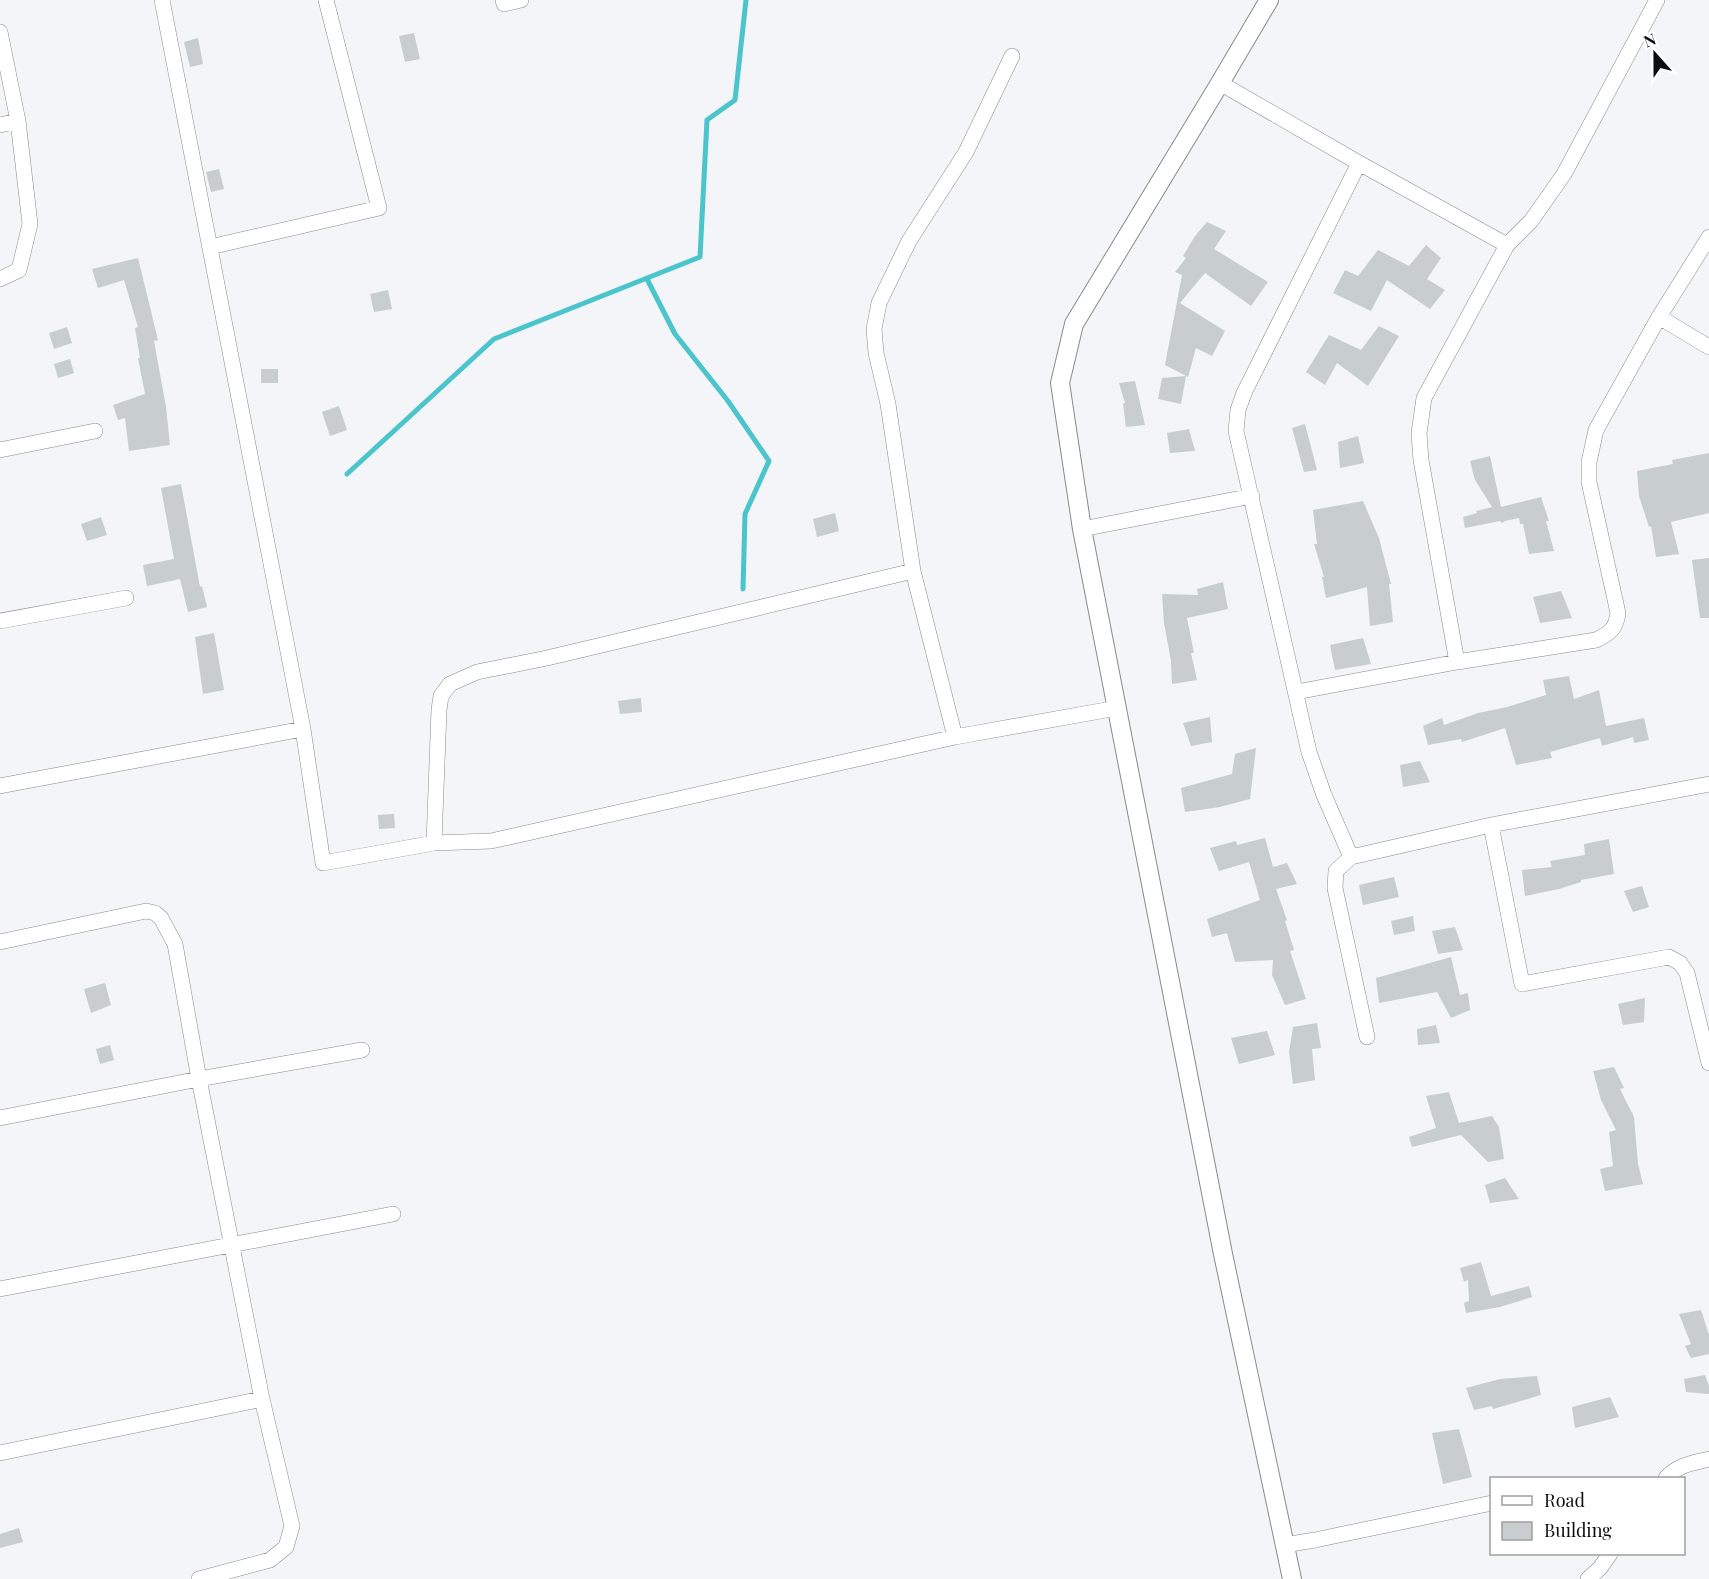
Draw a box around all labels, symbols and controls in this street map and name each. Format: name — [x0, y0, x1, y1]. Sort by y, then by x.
north arrow — [1625, 24, 1685, 84]
text: N — [1640, 27, 1659, 51]
legend — [1490, 1477, 1685, 1555]
text: Road — [1544, 1488, 1585, 1512]
text: Building — [1544, 1518, 1612, 1542]

